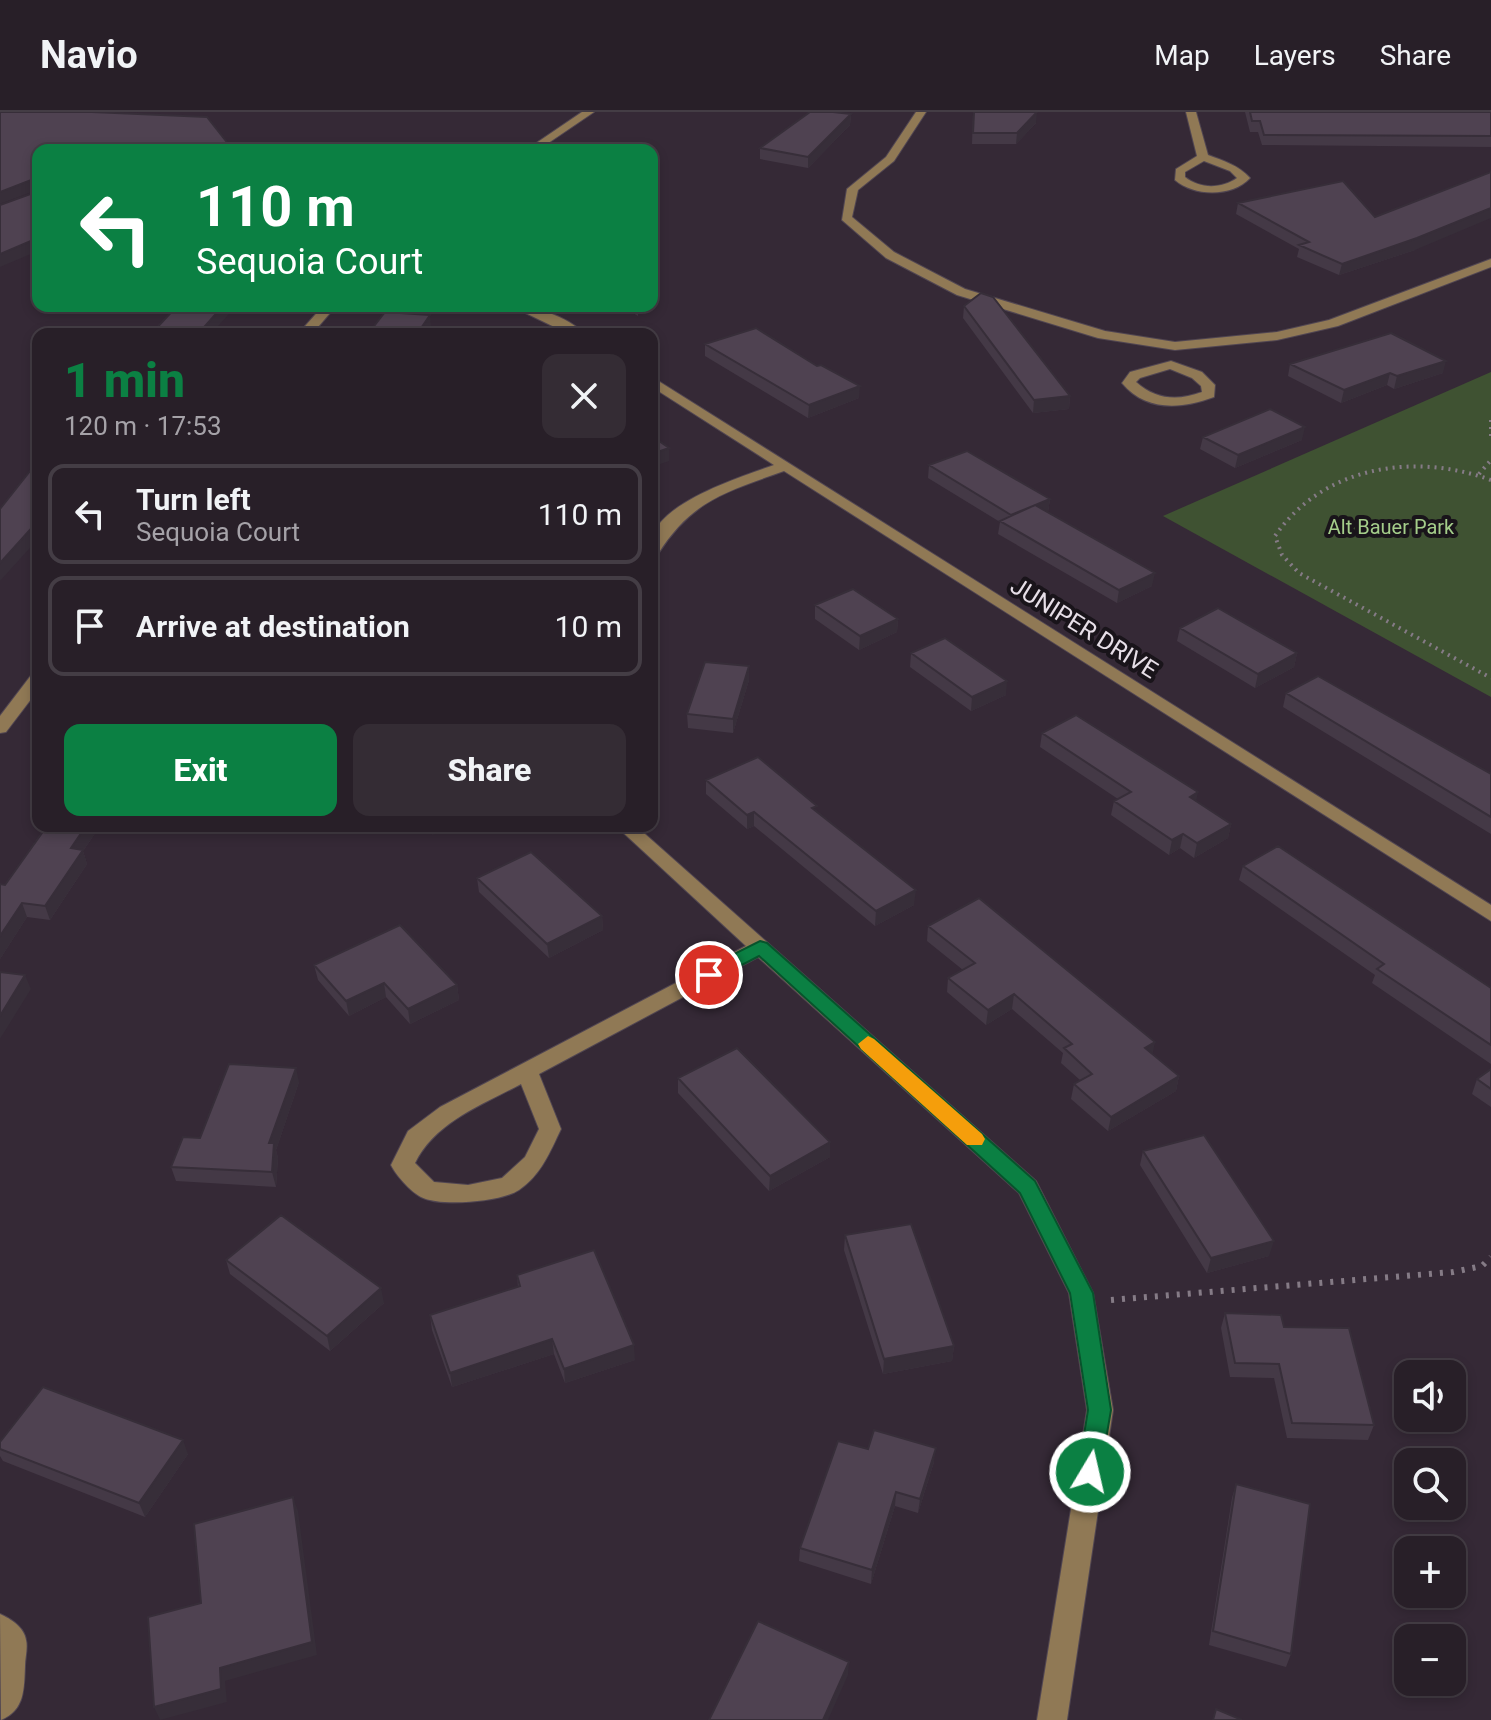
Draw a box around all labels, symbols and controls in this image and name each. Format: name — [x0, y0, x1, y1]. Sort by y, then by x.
text: Navio — [40, 33, 138, 77]
text: Map — [1154, 39, 1210, 72]
text: Layers — [1254, 39, 1336, 72]
text: Share — [1380, 39, 1451, 72]
text: 110 m — [196, 174, 355, 240]
icon: left — [64, 176, 168, 280]
text: Sequoia Court — [196, 241, 423, 283]
text: 1 min — [64, 352, 185, 409]
button: close — [542, 354, 626, 438]
text: 120 m · 17:53 — [64, 411, 222, 441]
text: Turn left — [136, 482, 251, 517]
icon: left — [68, 492, 112, 536]
text: 110 m — [538, 497, 622, 532]
park label: Alt Bauer Park — [1328, 515, 1455, 539]
text: Sequoia Court — [136, 517, 300, 547]
street label: JUNIPER DRIVE — [1005, 572, 1163, 684]
icon: arrive — [68, 604, 112, 648]
text: Arrive at destination — [136, 609, 410, 644]
text: 10 m — [555, 609, 622, 644]
button: Exit — [64, 724, 337, 816]
button: Share — [353, 724, 626, 816]
pin — [675, 941, 743, 1009]
icon: arrive — [687, 953, 731, 997]
map controls — [1394, 1360, 1466, 1696]
button: sound — [1394, 1360, 1466, 1432]
position arrow — [1048, 1430, 1132, 1514]
button: search — [1394, 1448, 1466, 1520]
button: + — [1394, 1536, 1466, 1608]
button: − — [1394, 1624, 1466, 1696]

